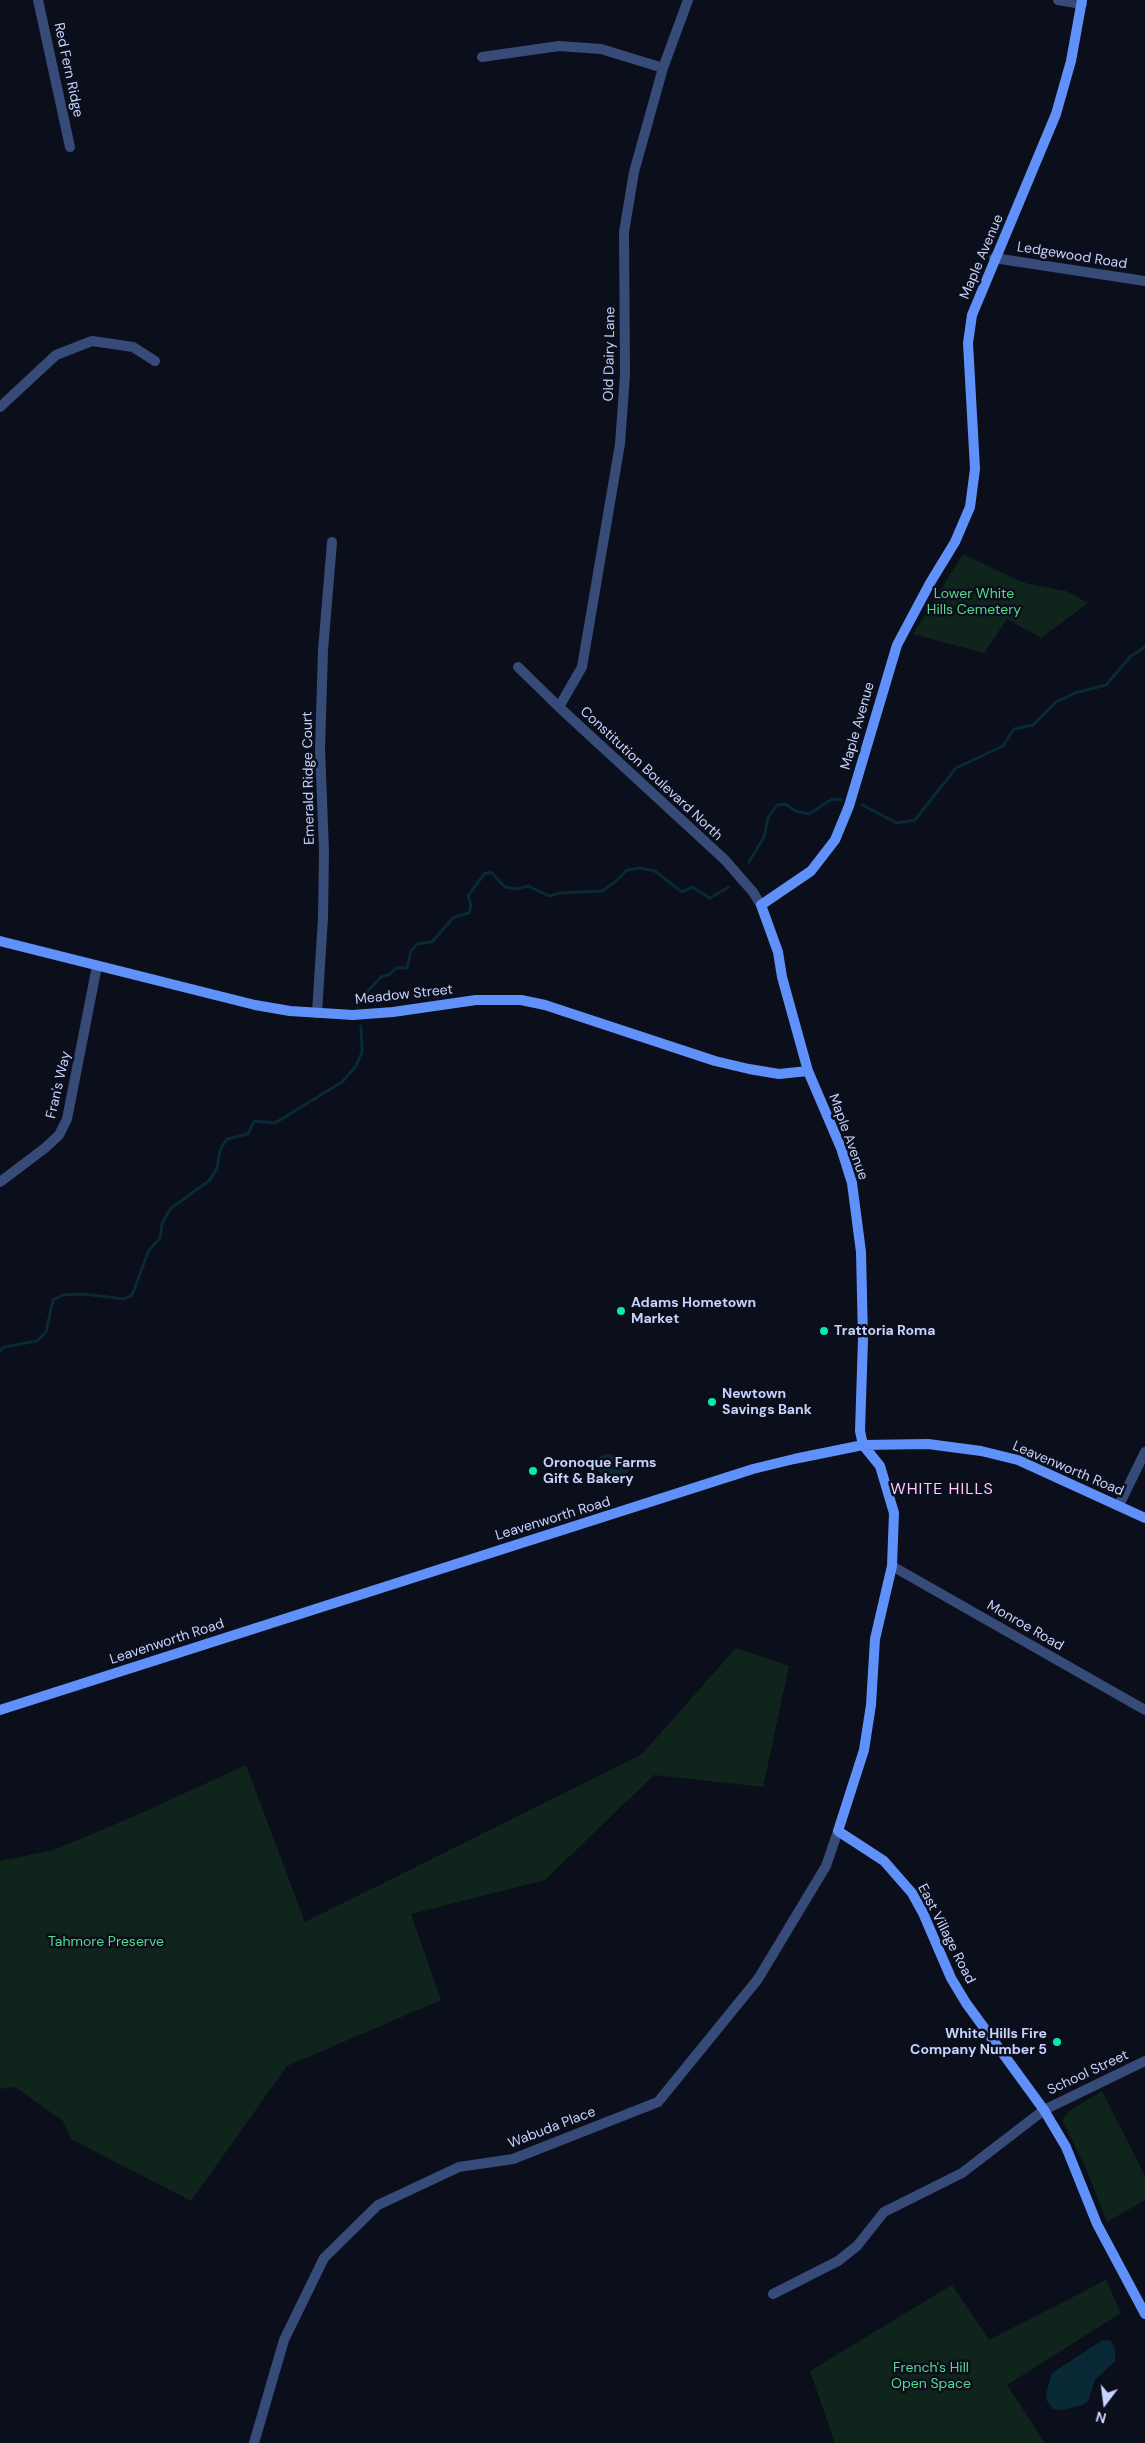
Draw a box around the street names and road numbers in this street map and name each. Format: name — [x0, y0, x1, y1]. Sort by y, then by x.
street label: Red Fern Ridge — [50, 21, 86, 119]
street label: Maple Avenue — [957, 212, 1007, 302]
street label: Ledgewood Road — [1016, 239, 1128, 273]
street label: Old Dairy Lane — [601, 306, 619, 402]
street label: Maple Avenue — [837, 680, 879, 772]
street label: Constitution Boulevard North — [576, 704, 726, 844]
street label: Emerald Ridge Court — [299, 711, 319, 845]
street label: Meadow Street — [354, 982, 454, 1008]
street label: Fran's Way — [43, 1050, 75, 1120]
street label: Maple Avenue — [825, 1092, 871, 1182]
street label: Leavenworth Road — [1010, 1438, 1126, 1500]
street label: Leavenworth Road — [494, 1494, 612, 1544]
street label: Monroe Road — [984, 1597, 1066, 1655]
street label: Leavenworth Road — [108, 1616, 226, 1668]
street label: East Village Road — [914, 1881, 978, 1987]
street label: School Street — [1045, 2047, 1131, 2099]
street label: Wabuda Place — [506, 2104, 598, 2152]

